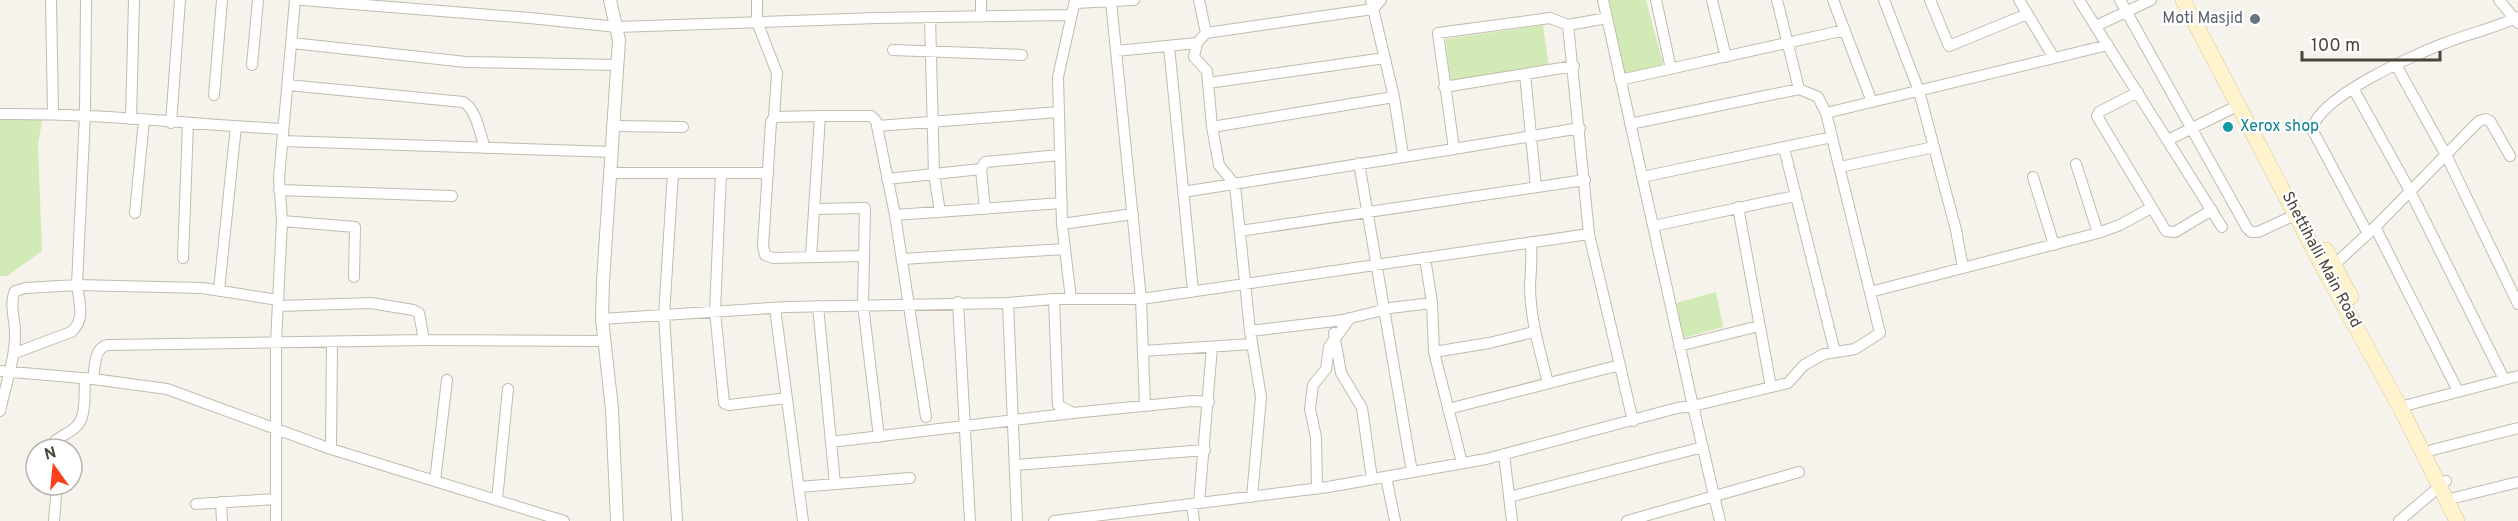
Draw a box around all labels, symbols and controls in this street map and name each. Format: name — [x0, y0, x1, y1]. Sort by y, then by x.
place label: Moti Masjid — [2162, 9, 2243, 29]
marker: Moti Masjid — [2248, 12, 2262, 26]
scale bar — [2302, 24, 2440, 62]
text: 100 m — [2311, 35, 2360, 58]
place label: Xerox shop — [2240, 117, 2319, 137]
marker: Xerox shop — [2221, 120, 2235, 134]
street label: Shettihalli Main Road — [2277, 189, 2365, 331]
north arrow — [24, 437, 84, 497]
text: N — [42, 443, 59, 466]

